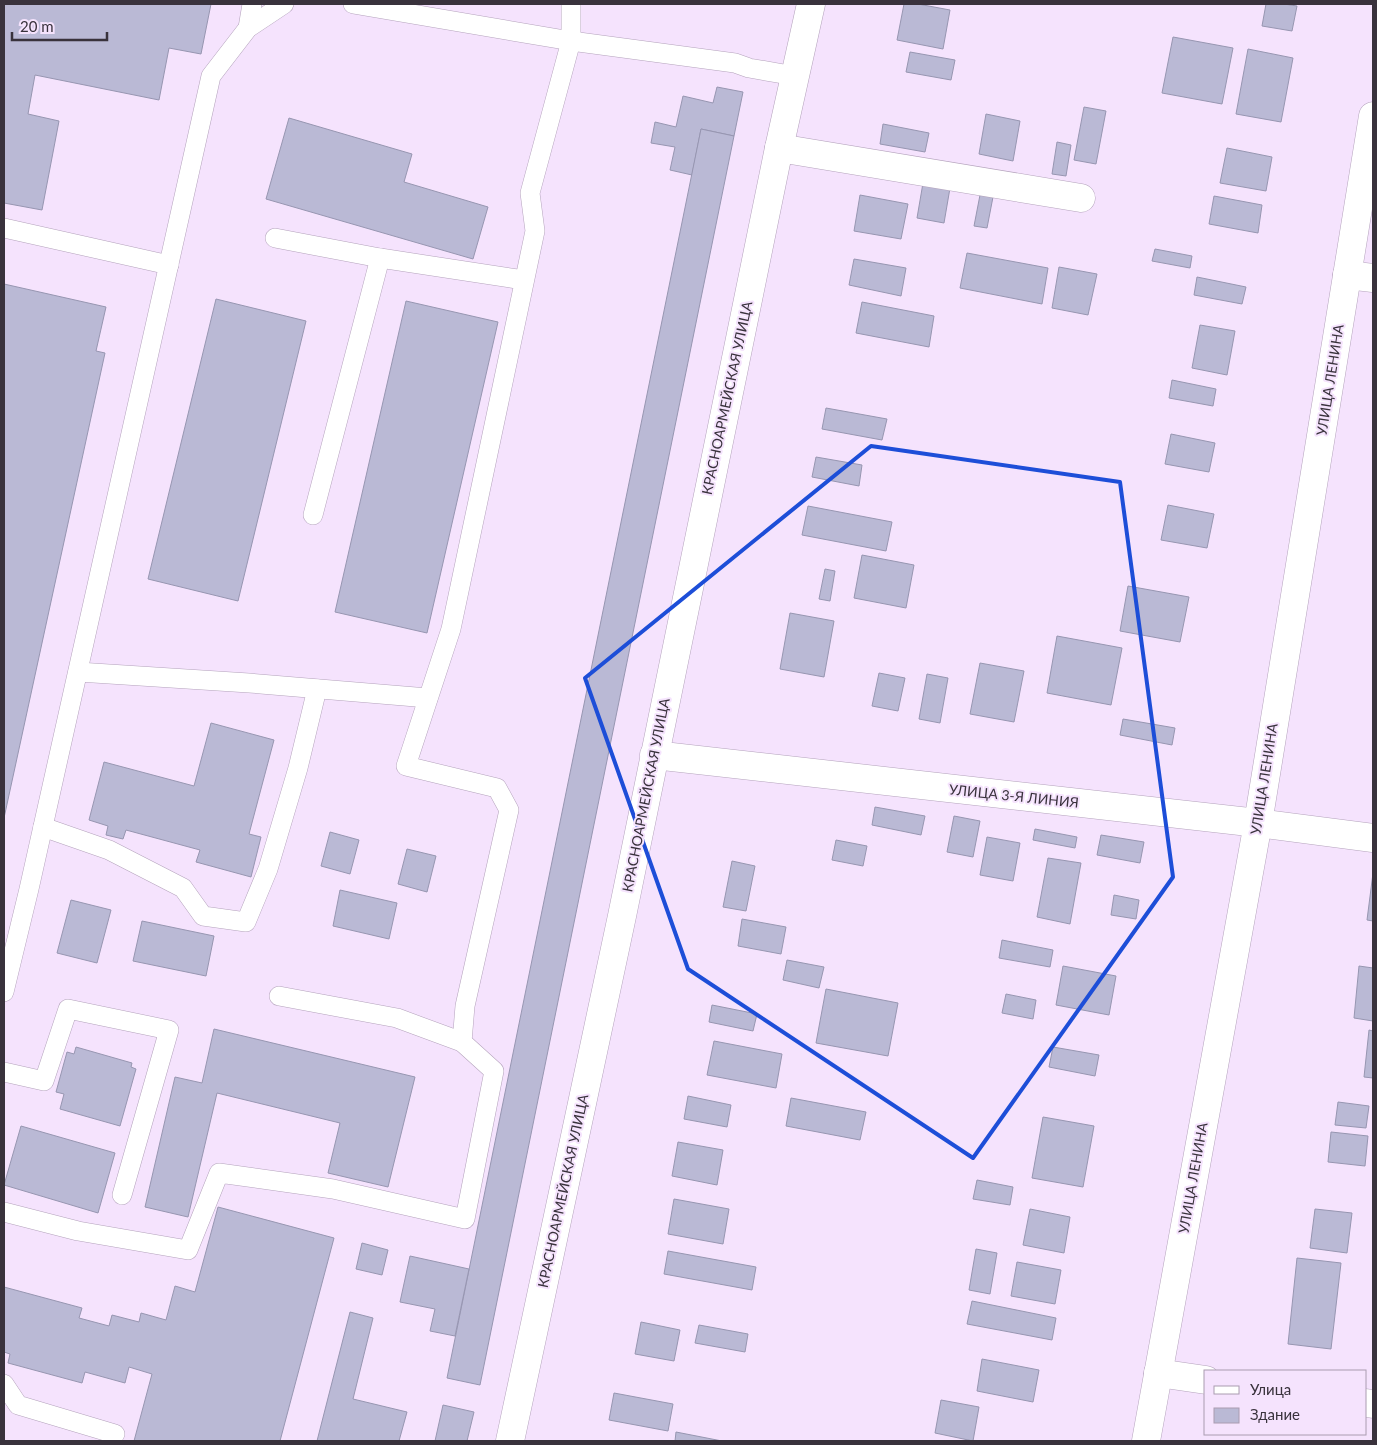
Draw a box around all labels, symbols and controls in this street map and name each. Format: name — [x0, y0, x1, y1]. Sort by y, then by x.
scale bar — [12, 10, 108, 42]
text: 20 m — [20, 17, 54, 35]
street label: КРАСНОАРМЕЙСКАЯ УЛИЦА — [698, 299, 755, 496]
street label: УЛИЦА ЛЕНИНА — [1312, 322, 1347, 437]
street label: КРАСНОАРМЕЙСКАЯ УЛИЦА — [618, 696, 673, 893]
street label: УЛИЦА ЛЕНИНА — [1246, 721, 1281, 836]
street label: УЛИЦА 3-Я ЛИНИЯ — [948, 780, 1080, 811]
street label: КРАСНОАРМЕЙСКАЯ УЛИЦА — [534, 1092, 591, 1289]
street label: УЛИЦА ЛЕНИНА — [1174, 1120, 1211, 1235]
legend — [1204, 1370, 1367, 1435]
text: Улица — [1250, 1380, 1291, 1398]
text: Здание — [1250, 1405, 1300, 1423]

